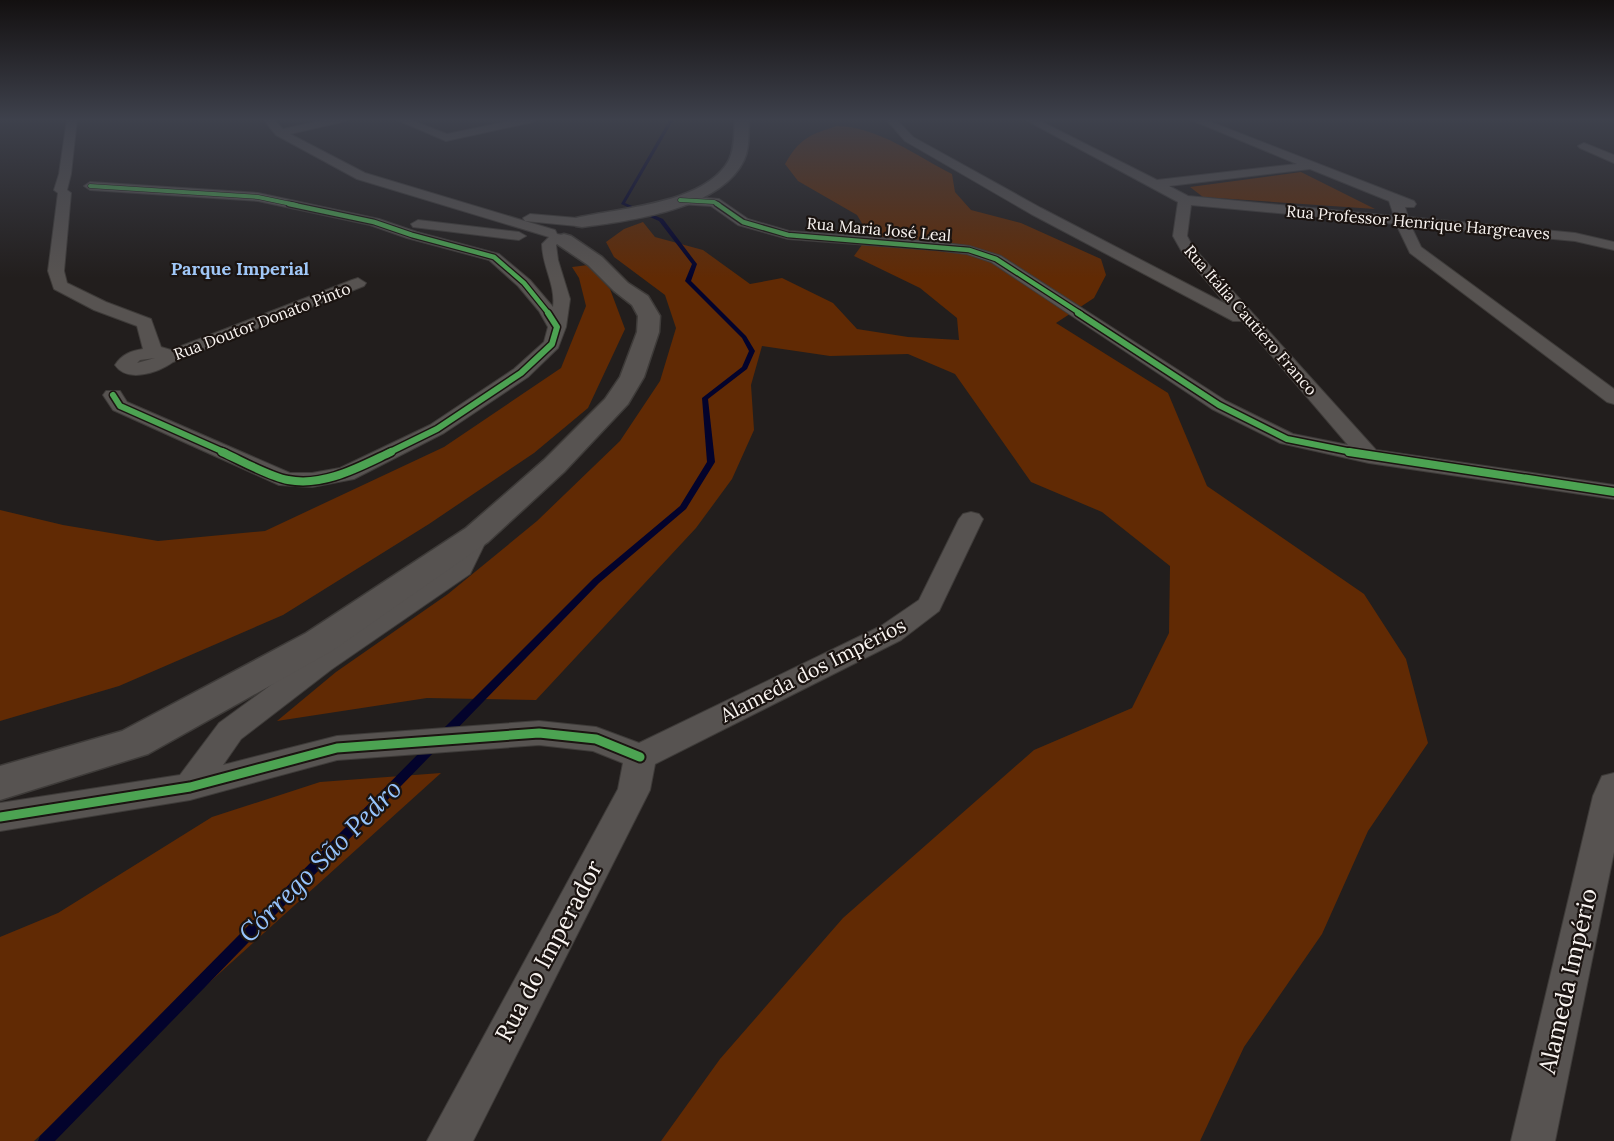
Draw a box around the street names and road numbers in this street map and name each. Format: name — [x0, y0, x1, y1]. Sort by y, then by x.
street label: Rua Professor Henrique Hargreaves — [1285, 201, 1551, 243]
street label: Rua Maria José Leal — [806, 213, 952, 245]
street label: Rua Itália Cautiero Franco — [1180, 241, 1322, 399]
street label: Rua Doutor Donato Pinto — [171, 278, 353, 364]
street label: Alameda dos Impérios — [715, 612, 910, 728]
street label: Rua do Imperador — [488, 854, 610, 1047]
street label: Alameda Império — [1531, 885, 1604, 1078]

